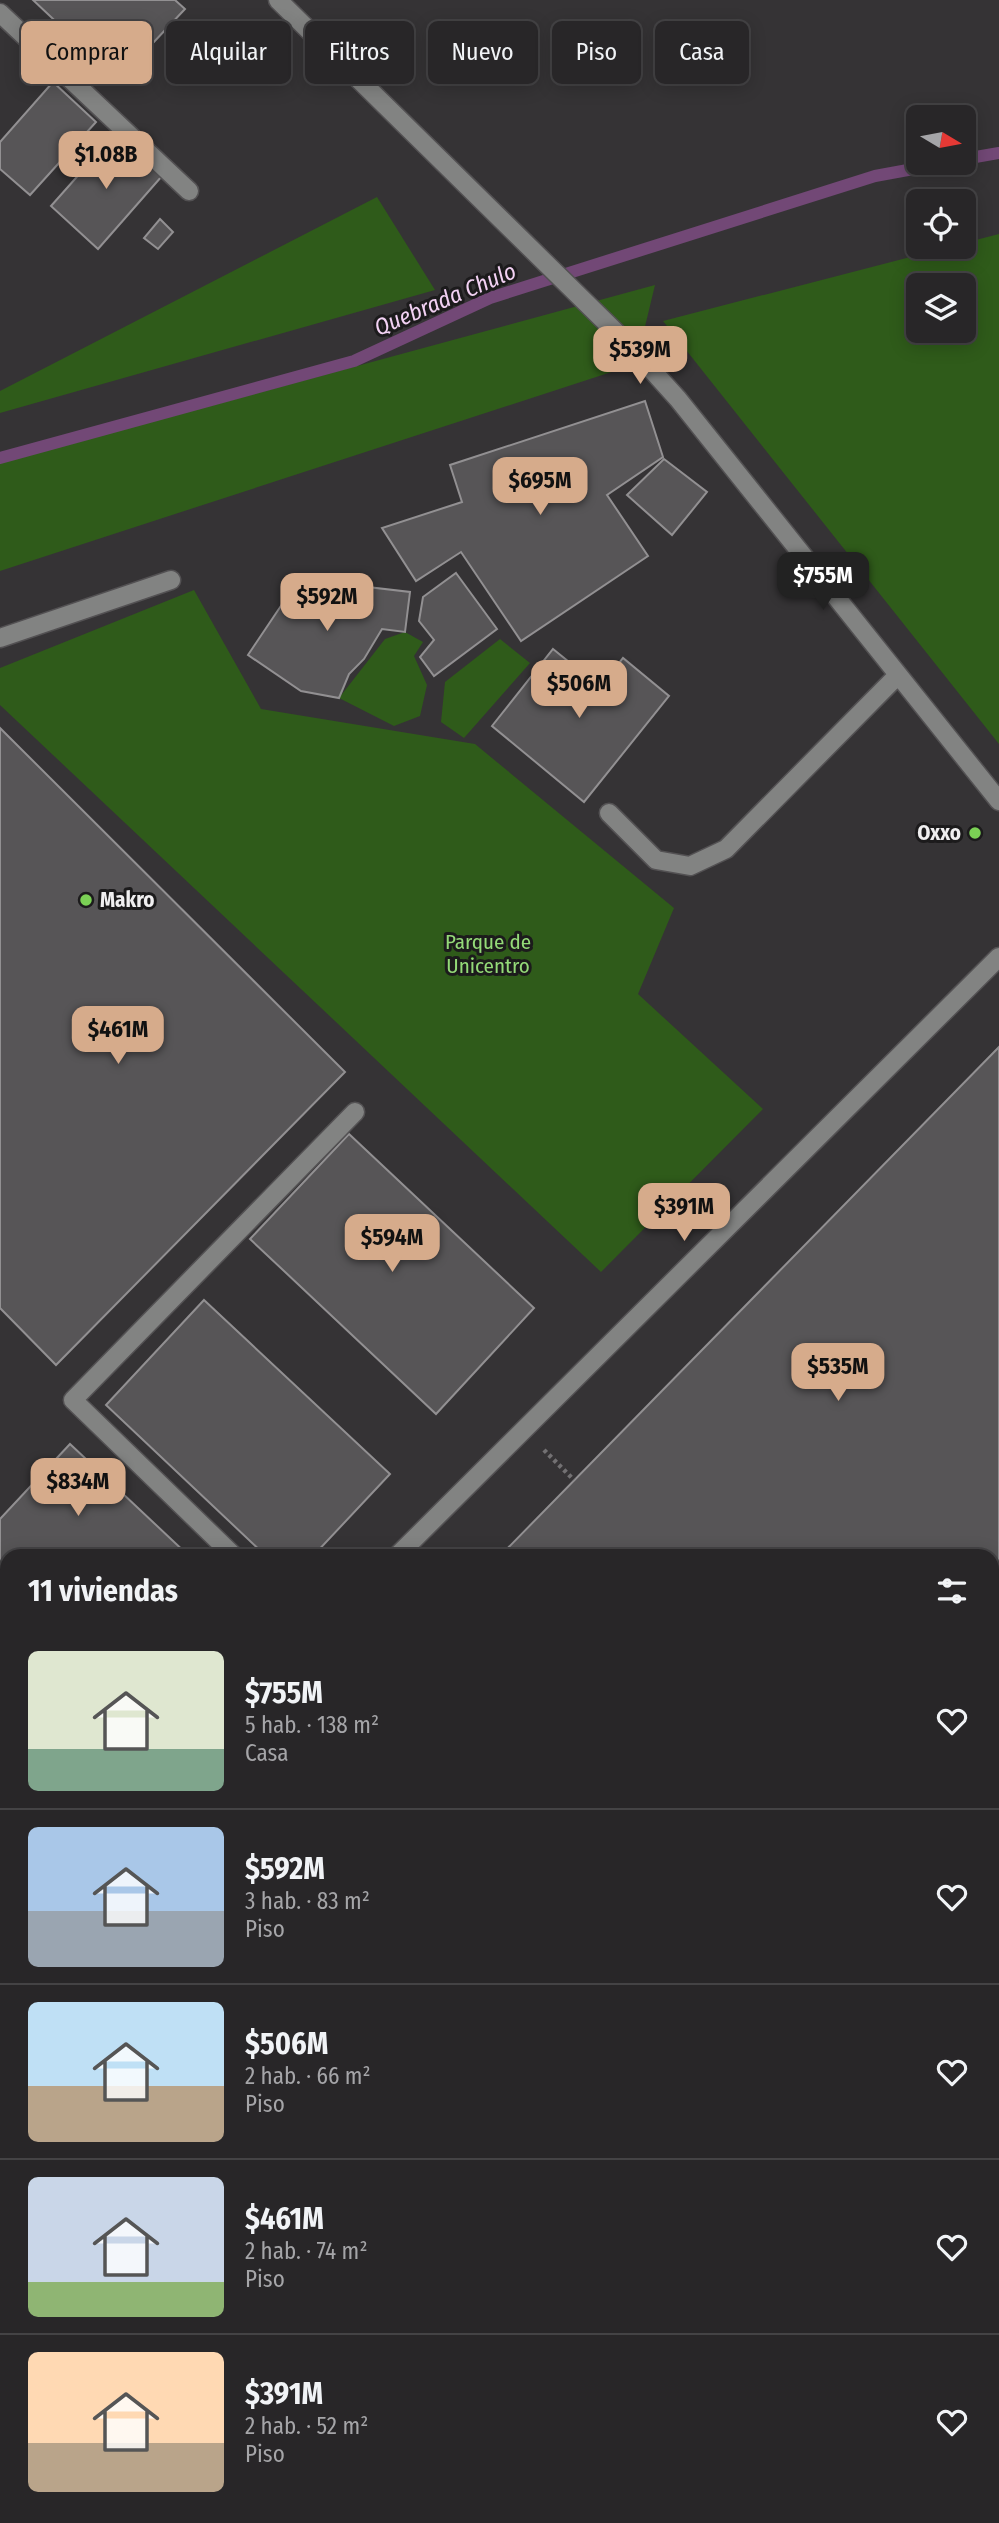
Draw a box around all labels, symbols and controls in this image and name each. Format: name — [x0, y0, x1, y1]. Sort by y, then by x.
chip: Comprar — [21, 21, 152, 84]
chip: Alquilar — [166, 21, 291, 84]
chip: Filtros — [305, 21, 414, 84]
chip: Nuevo — [428, 21, 538, 84]
chip: Piso — [552, 21, 641, 84]
chip: Casa — [655, 21, 749, 84]
north arrow — [906, 105, 976, 175]
map controls — [906, 105, 976, 343]
pin: $1.08B — [49, 132, 163, 191]
text: $1.08B — [75, 140, 137, 168]
button: locate — [906, 189, 976, 259]
water label: Quebrada Chulo — [370, 257, 520, 341]
button: layers — [906, 273, 976, 343]
pin: $539M — [591, 326, 689, 386]
text: $539M — [609, 335, 671, 363]
pin: $695M — [491, 458, 589, 517]
text: $695M — [509, 466, 571, 494]
pin: $755M — [774, 552, 872, 612]
text: $755M — [793, 561, 853, 589]
pin: $592M — [278, 574, 376, 633]
text: $592M — [296, 582, 358, 610]
pin: $506M — [530, 660, 628, 720]
text: $506M — [547, 669, 611, 697]
place label: Oxxo — [917, 820, 961, 846]
marker: Oxxo — [967, 825, 983, 841]
place label: Makro — [100, 887, 155, 913]
marker: Makro — [78, 892, 94, 908]
park label: Parque de Unicentro — [445, 929, 531, 979]
pin: $461M — [69, 1006, 167, 1066]
text: $461M — [88, 1015, 148, 1043]
pin: $391M — [635, 1184, 733, 1243]
text: $391M — [654, 1192, 714, 1220]
pin: $594M — [343, 1214, 441, 1274]
text: $594M — [361, 1223, 423, 1251]
pin: $535M — [789, 1344, 887, 1403]
text: $535M — [807, 1352, 869, 1380]
pin: $834M — [29, 1458, 127, 1518]
text: $834M — [47, 1467, 109, 1495]
icon: filters — [933, 1572, 971, 1610]
text: 11 viviendas — [28, 1573, 178, 1609]
text: $755M — [245, 1675, 323, 1711]
icon: home — [84, 1679, 168, 1763]
icon: heart — [933, 1702, 971, 1740]
text: 5 hab. · 138 m² — [245, 1711, 379, 1739]
text: Casa — [245, 1739, 289, 1767]
text: $592M — [245, 1851, 325, 1887]
icon: home — [84, 1855, 168, 1939]
icon: heart — [933, 1878, 971, 1916]
text: 3 hab. · 83 m² — [245, 1887, 370, 1915]
text: Piso — [245, 1915, 285, 1943]
text: $506M — [245, 2026, 328, 2062]
icon: home — [84, 2030, 168, 2114]
icon: heart — [933, 2053, 971, 2091]
text: 2 hab. · 66 m² — [245, 2062, 371, 2090]
text: Piso — [245, 2090, 285, 2118]
text: $461M — [245, 2201, 324, 2237]
icon: home — [84, 2205, 168, 2289]
icon: heart — [933, 2228, 971, 2266]
text: 2 hab. · 74 m² — [245, 2237, 368, 2265]
text: Piso — [245, 2265, 285, 2293]
text: $391M — [245, 2376, 323, 2412]
icon: home — [84, 2380, 168, 2464]
icon: heart — [933, 2403, 971, 2441]
text: 2 hab. · 52 m² — [245, 2412, 368, 2440]
text: Piso — [245, 2440, 285, 2468]

